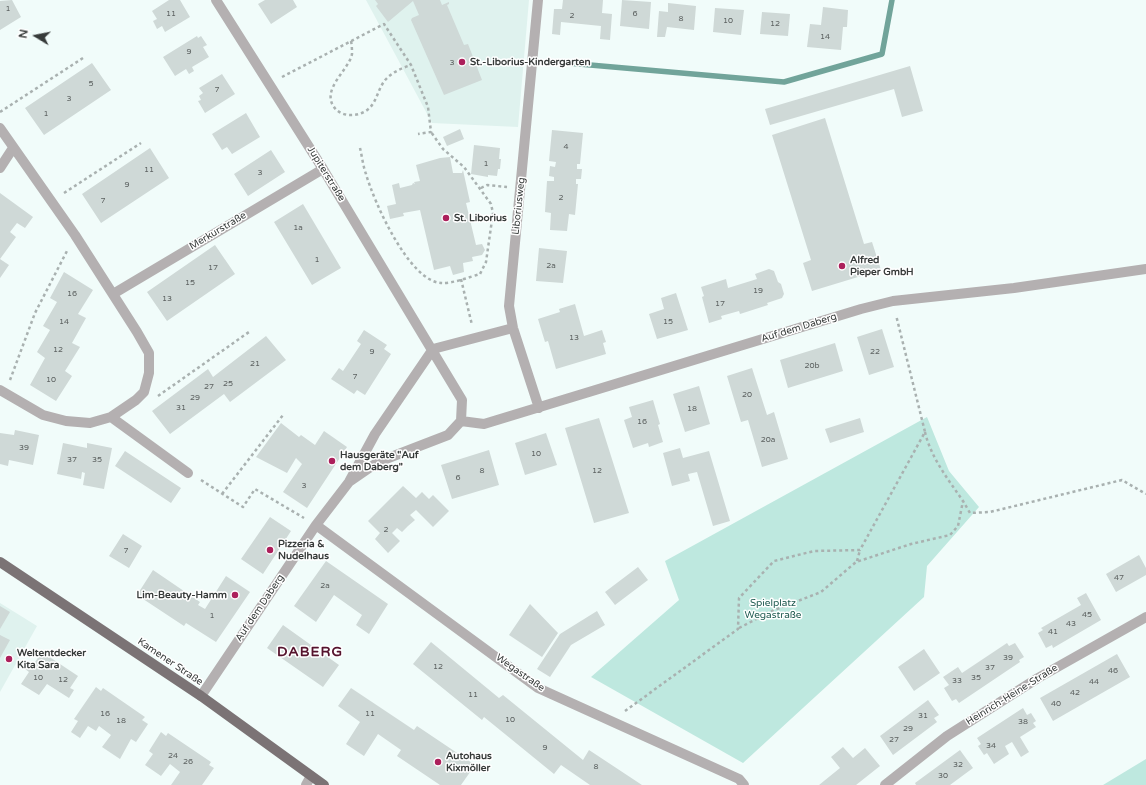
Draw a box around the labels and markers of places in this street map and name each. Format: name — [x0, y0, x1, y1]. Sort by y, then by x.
place label: St.-Liborius-Kindergarten — [470, 56, 591, 68]
marker: St.-Liborius-Kindergarten — [457, 57, 467, 67]
place label: St. Liborius — [454, 212, 507, 224]
marker: St. Liborius — [441, 213, 451, 223]
place label: Alfred Pieper GmbH — [850, 254, 914, 278]
marker: Alfred Pieper GmbH — [837, 261, 847, 271]
place label: Hausgeräte "Auf dem Daberg" — [340, 449, 419, 472]
marker: Hausgeräte "Auf dem Daberg" — [327, 456, 337, 466]
place label: Pizzeria & Nudelhaus — [278, 538, 329, 562]
marker: Pizzeria & Nudelhaus — [265, 545, 275, 555]
place label: Lim-Beauty-Hamm — [137, 589, 227, 601]
marker: Lim-Beauty-Hamm — [230, 590, 240, 600]
place label: Weltentdecker Kita Sara — [17, 647, 86, 670]
marker: Weltentdecker Kita Sara — [4, 654, 14, 664]
place label: Autohaus Kixmöller — [446, 750, 492, 774]
marker: Autohaus Kixmöller — [433, 757, 443, 767]

